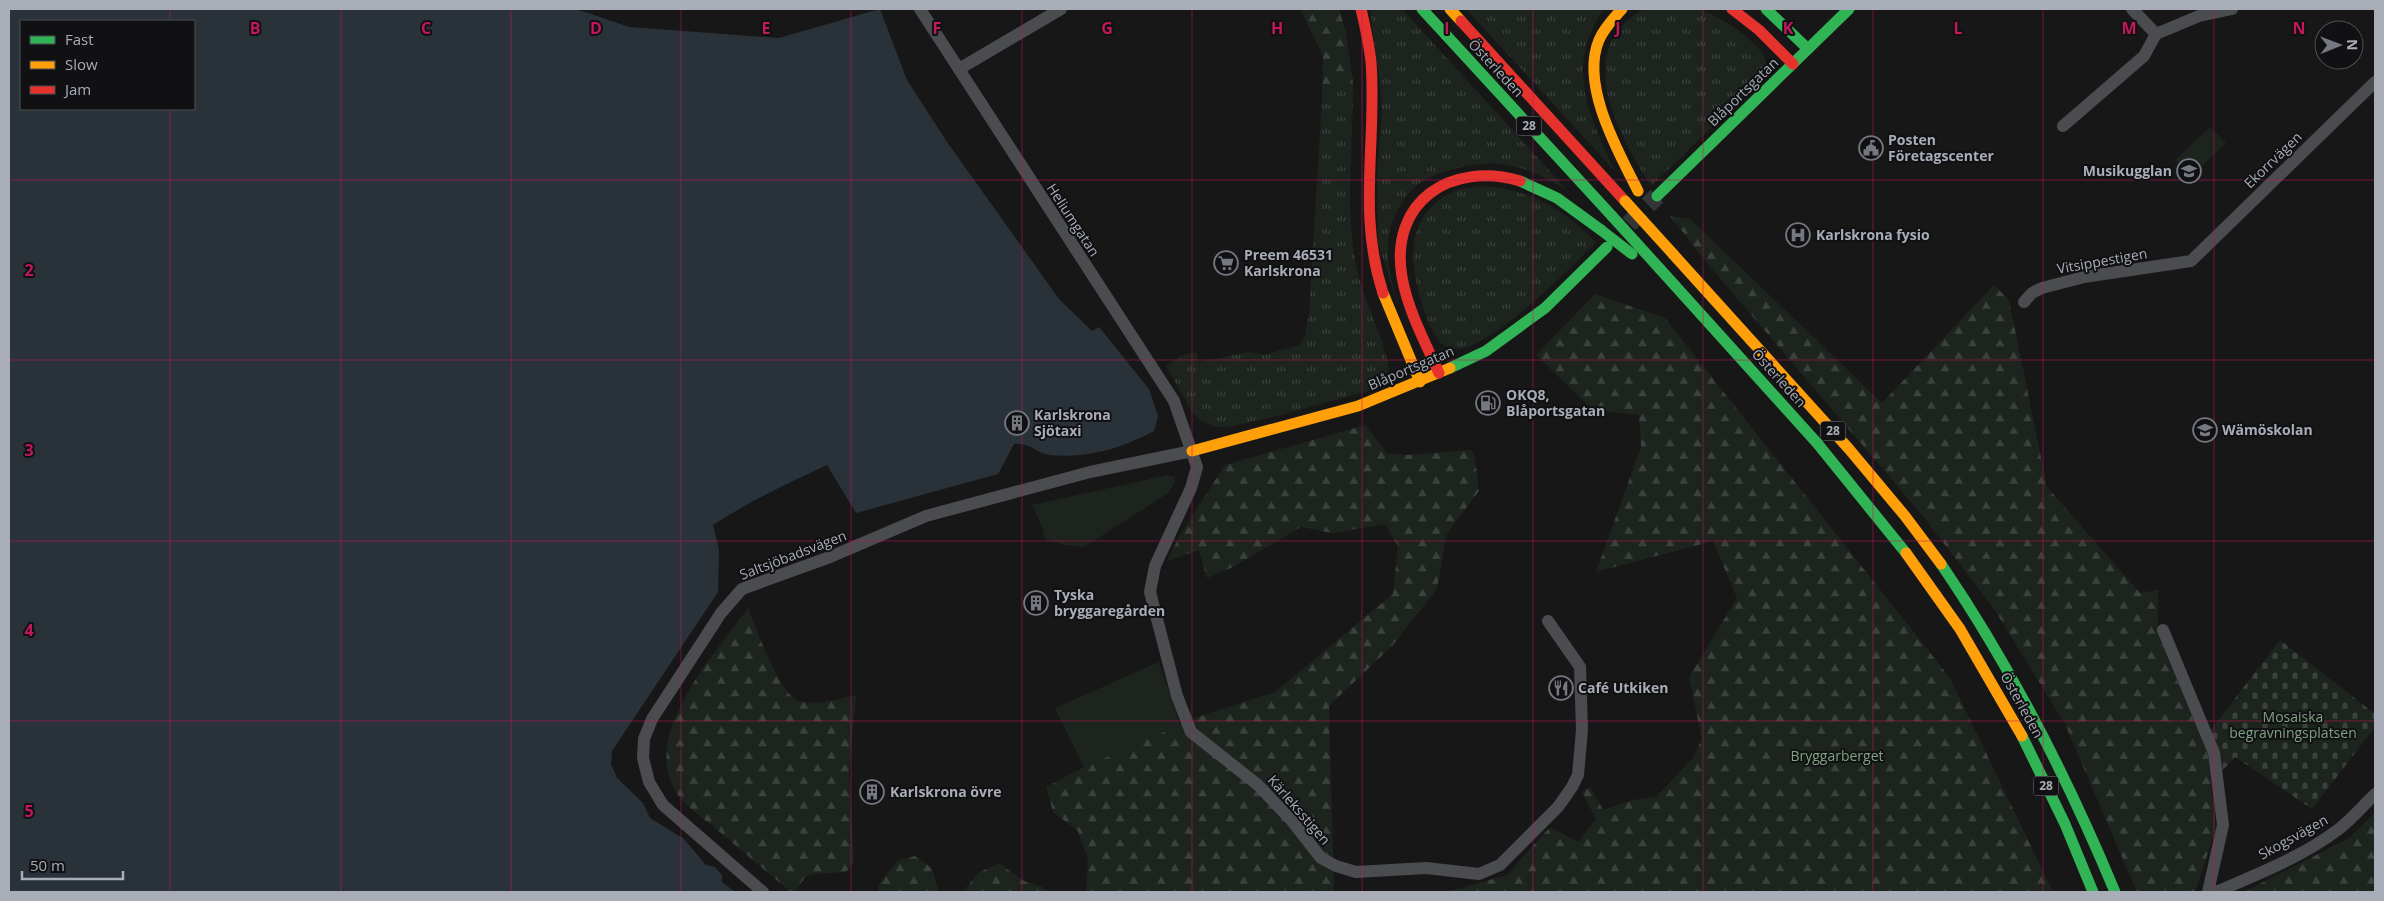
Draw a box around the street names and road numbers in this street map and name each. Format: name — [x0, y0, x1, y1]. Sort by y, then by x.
street label: Österleden — [1465, 35, 1528, 101]
street label: Blåportsgatan — [1703, 53, 1782, 130]
road number: 28 — [1516, 116, 1542, 136]
street label: Ekorrvägen — [2239, 127, 2306, 192]
street label: Heliumgatan — [1043, 180, 1104, 260]
street label: Vitsippestigen — [2055, 243, 2149, 278]
street label: Blåportsgatan — [1365, 341, 1457, 394]
street label: Österleden — [1748, 344, 1811, 411]
road number: 28 — [1820, 422, 1846, 441]
street label: Saltsjöbadsvägen — [737, 525, 849, 584]
street label: Österleden — [1997, 668, 2048, 741]
street label: Kärleksstigen — [1264, 771, 1335, 849]
road number: 28 — [2034, 776, 2058, 796]
street label: Skogsvägen — [2255, 810, 2331, 863]

